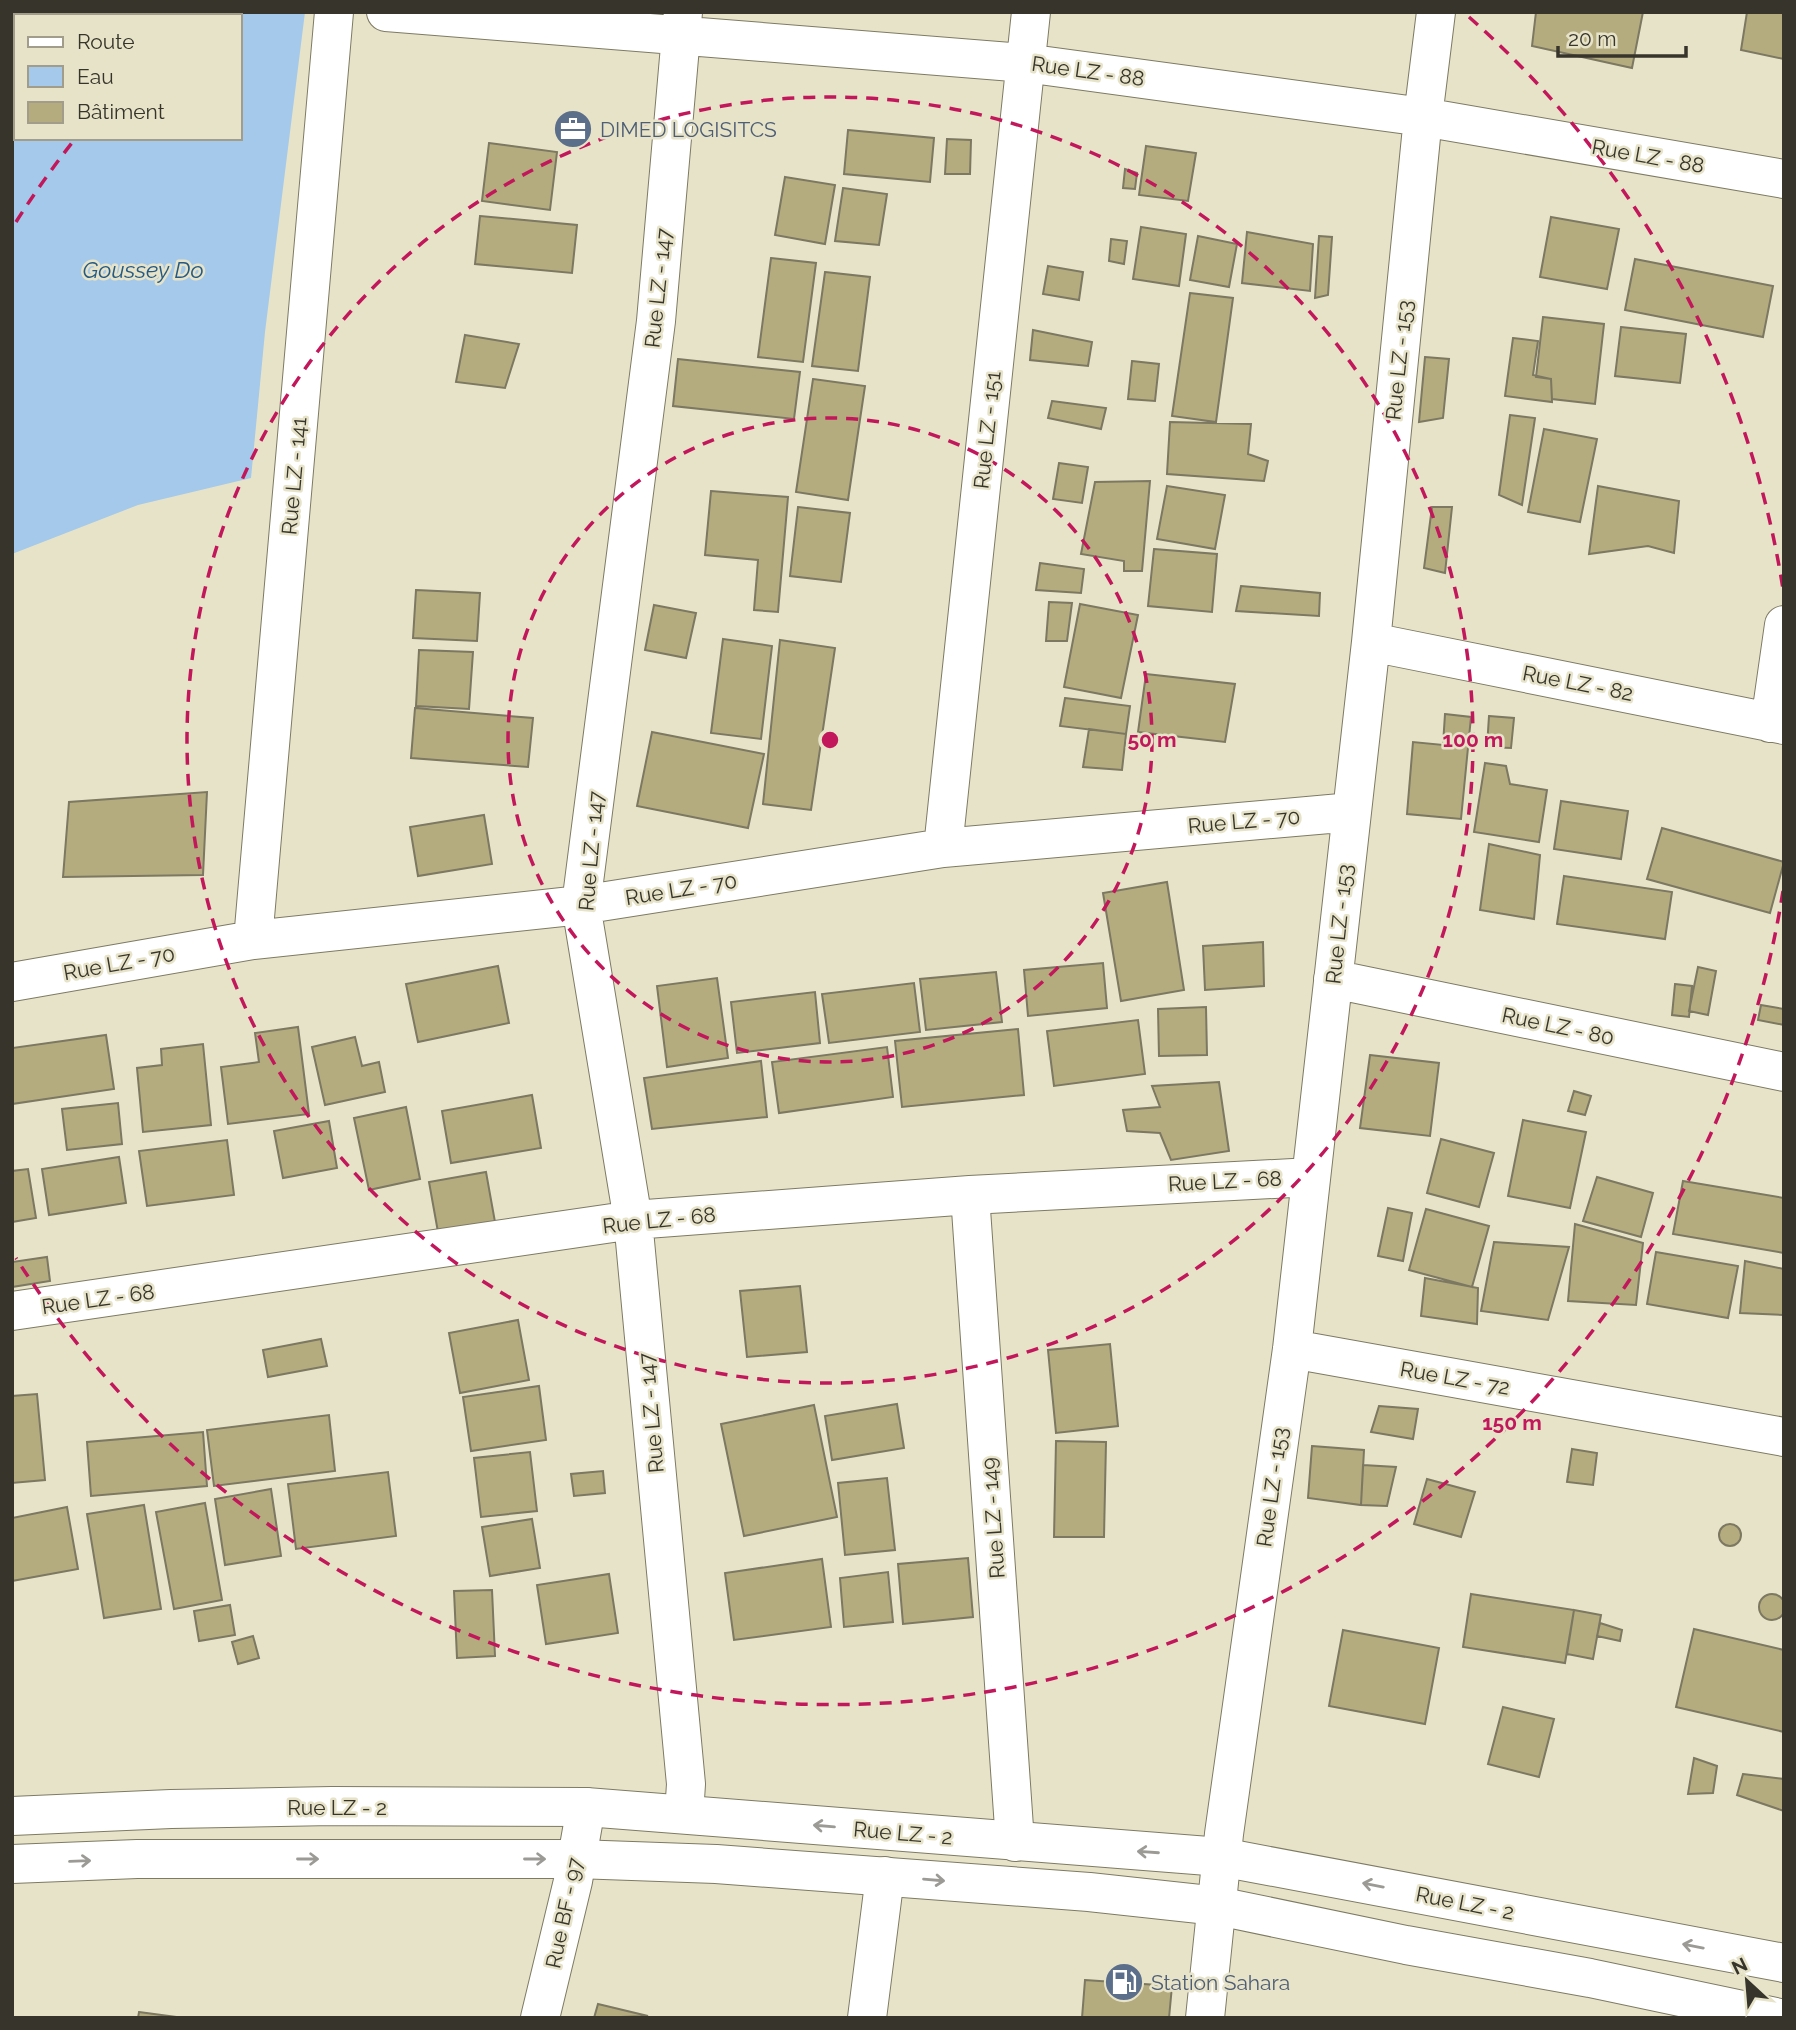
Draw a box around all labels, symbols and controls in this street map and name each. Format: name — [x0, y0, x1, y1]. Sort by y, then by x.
legend — [14, 14, 242, 140]
scale bar — [1558, 14, 1686, 58]
text: 20 m — [1568, 26, 1616, 51]
text: Route — [77, 29, 135, 54]
street label: Rue LZ - 88 — [1030, 51, 1146, 91]
text: Eau — [77, 64, 114, 89]
text: Bâtiment — [77, 99, 165, 124]
office icon: DIMED LOGISITCS — [552, 108, 594, 150]
place label: DIMED LOGISITCS — [600, 117, 777, 142]
street label: Rue LZ - 88 — [1590, 134, 1706, 178]
street label: Rue LZ - 147 — [639, 226, 677, 349]
water label: Goussey Do — [82, 256, 204, 283]
street label: Rue LZ - 153 — [1380, 299, 1418, 421]
street label: Rue LZ - 151 — [968, 370, 1006, 490]
street label: Rue LZ - 141 — [276, 416, 312, 536]
street label: Rue LZ - 82 — [1521, 660, 1635, 706]
text: 50 m — [1127, 727, 1177, 752]
text: 100 m — [1443, 727, 1503, 752]
centre of rings — [818, 728, 842, 752]
street label: Rue LZ - 147 — [573, 789, 609, 912]
street label: Rue LZ - 70 — [1187, 804, 1301, 838]
street label: Rue LZ - 153 — [1320, 863, 1358, 985]
street label: Rue LZ - 70 — [623, 868, 739, 910]
street label: Rue LZ - 70 — [61, 941, 177, 985]
street label: Rue LZ - 80 — [1500, 1002, 1616, 1050]
street label: Rue LZ - 68 — [1167, 1166, 1283, 1196]
street label: Rue LZ - 68 — [601, 1202, 717, 1238]
street label: Rue LZ - 68 — [40, 1279, 156, 1319]
street label: Rue LZ - 147 — [633, 1351, 669, 1474]
street label: Rue LZ - 72 — [1398, 1356, 1512, 1400]
text: 150 m — [1482, 1410, 1542, 1435]
street label: Rue LZ - 153 — [1251, 1426, 1293, 1548]
street label: Rue LZ - 149 — [976, 1457, 1010, 1579]
street label: Rue LZ - 2 — [287, 1795, 387, 1820]
street label: Rue LZ - 2 — [852, 1816, 954, 1850]
one-way arrow — [813, 1819, 835, 1832]
one-way arrow — [1137, 1845, 1160, 1858]
one-way arrow — [296, 1852, 319, 1866]
one-way arrow — [524, 1852, 547, 1866]
one-way arrow — [69, 1855, 92, 1868]
street label: Rue BF - 97 — [540, 1855, 588, 1971]
one-way arrow — [922, 1874, 944, 1887]
one-way arrow — [1362, 1878, 1385, 1892]
street label: Rue LZ - 2 — [1414, 1881, 1516, 1925]
one-way arrow — [1682, 1939, 1705, 1952]
north arrow — [1712, 1946, 1782, 2016]
text: N — [1728, 1953, 1751, 1979]
fuel station icon: Station Sahara — [1103, 1961, 1145, 2003]
place label: Station Sahara — [1151, 1970, 1290, 1995]

